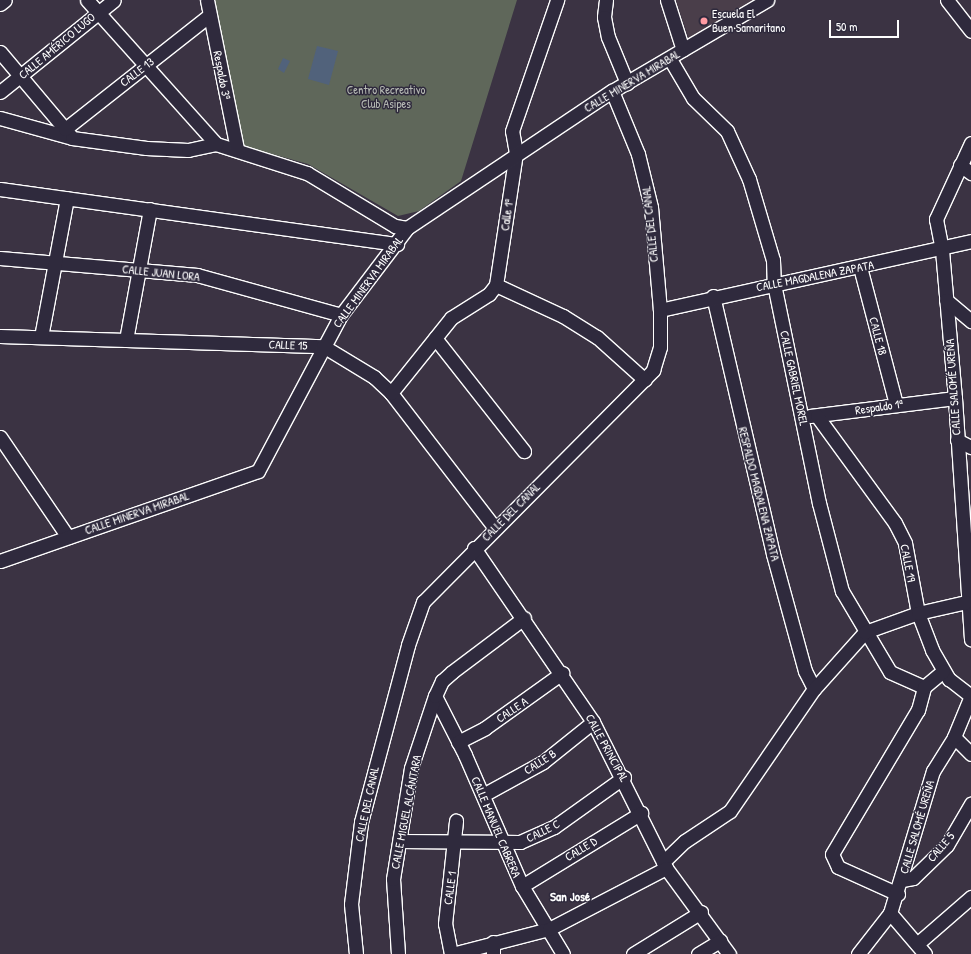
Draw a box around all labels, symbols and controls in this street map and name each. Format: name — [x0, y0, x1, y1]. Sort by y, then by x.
place label: Escuela El Buen Samaritano — [712, 7, 785, 35]
street label: CALLE AMÉRICO LUGO — [16, 10, 98, 82]
scale bar — [831, 12, 901, 38]
marker: Escuela El Buen Samaritano — [699, 16, 709, 26]
text: 50 m — [836, 18, 857, 35]
street label: CALLE MINERVA MIRABAL — [581, 47, 683, 115]
street label: Respaldo 3ª — [210, 50, 234, 100]
street label: CALLE 13 — [117, 54, 157, 90]
park label: Centro Recreativo Club Asipes — [347, 83, 425, 111]
street label: CALLE DEL CANAL — [639, 185, 661, 263]
street label: Calle 1ª — [498, 198, 516, 232]
street label: CALLE MINERVA MIRABAL — [330, 233, 406, 331]
street label: CALLE MAGDALENA ZAPATA — [755, 258, 875, 294]
street label: CALLE JUAN LORA — [122, 262, 200, 284]
street label: CALLE 18 — [866, 315, 890, 357]
street label: CALLE GABRIEL MOREL — [777, 329, 811, 427]
street label: CALLE 15 — [268, 337, 308, 353]
street label: CALLE SALOMÉ UREÑA — [942, 338, 964, 436]
street label: Respaldo 1ª — [854, 397, 904, 417]
street label: RESPALDO MAGDALENA ZAPATA — [735, 425, 783, 563]
street label: CALLE DEL CANAL — [479, 480, 543, 544]
street label: CALLE MINERVA MIRABAL — [83, 488, 191, 538]
street label: CALLE 19 — [897, 543, 919, 583]
street label: CALLE A — [493, 694, 531, 726]
street label: CALLE PRINCIPAL — [582, 712, 632, 784]
street label: CALLE B — [521, 746, 559, 778]
street label: CALLE MIGUEL ALCÁNTARA — [388, 754, 424, 870]
street label: CALLE DEL CANAL — [352, 765, 382, 843]
street label: CALLE MANUEL CABRERA — [468, 774, 524, 880]
street label: CALLE SALOMÉ UREÑA — [897, 779, 937, 875]
street label: CALLE C — [524, 816, 562, 846]
street label: CALLE 5 — [924, 829, 958, 865]
street label: CALLE D — [562, 834, 600, 864]
street label: CALLE 1 — [441, 870, 459, 906]
district label: San José — [550, 888, 590, 904]

